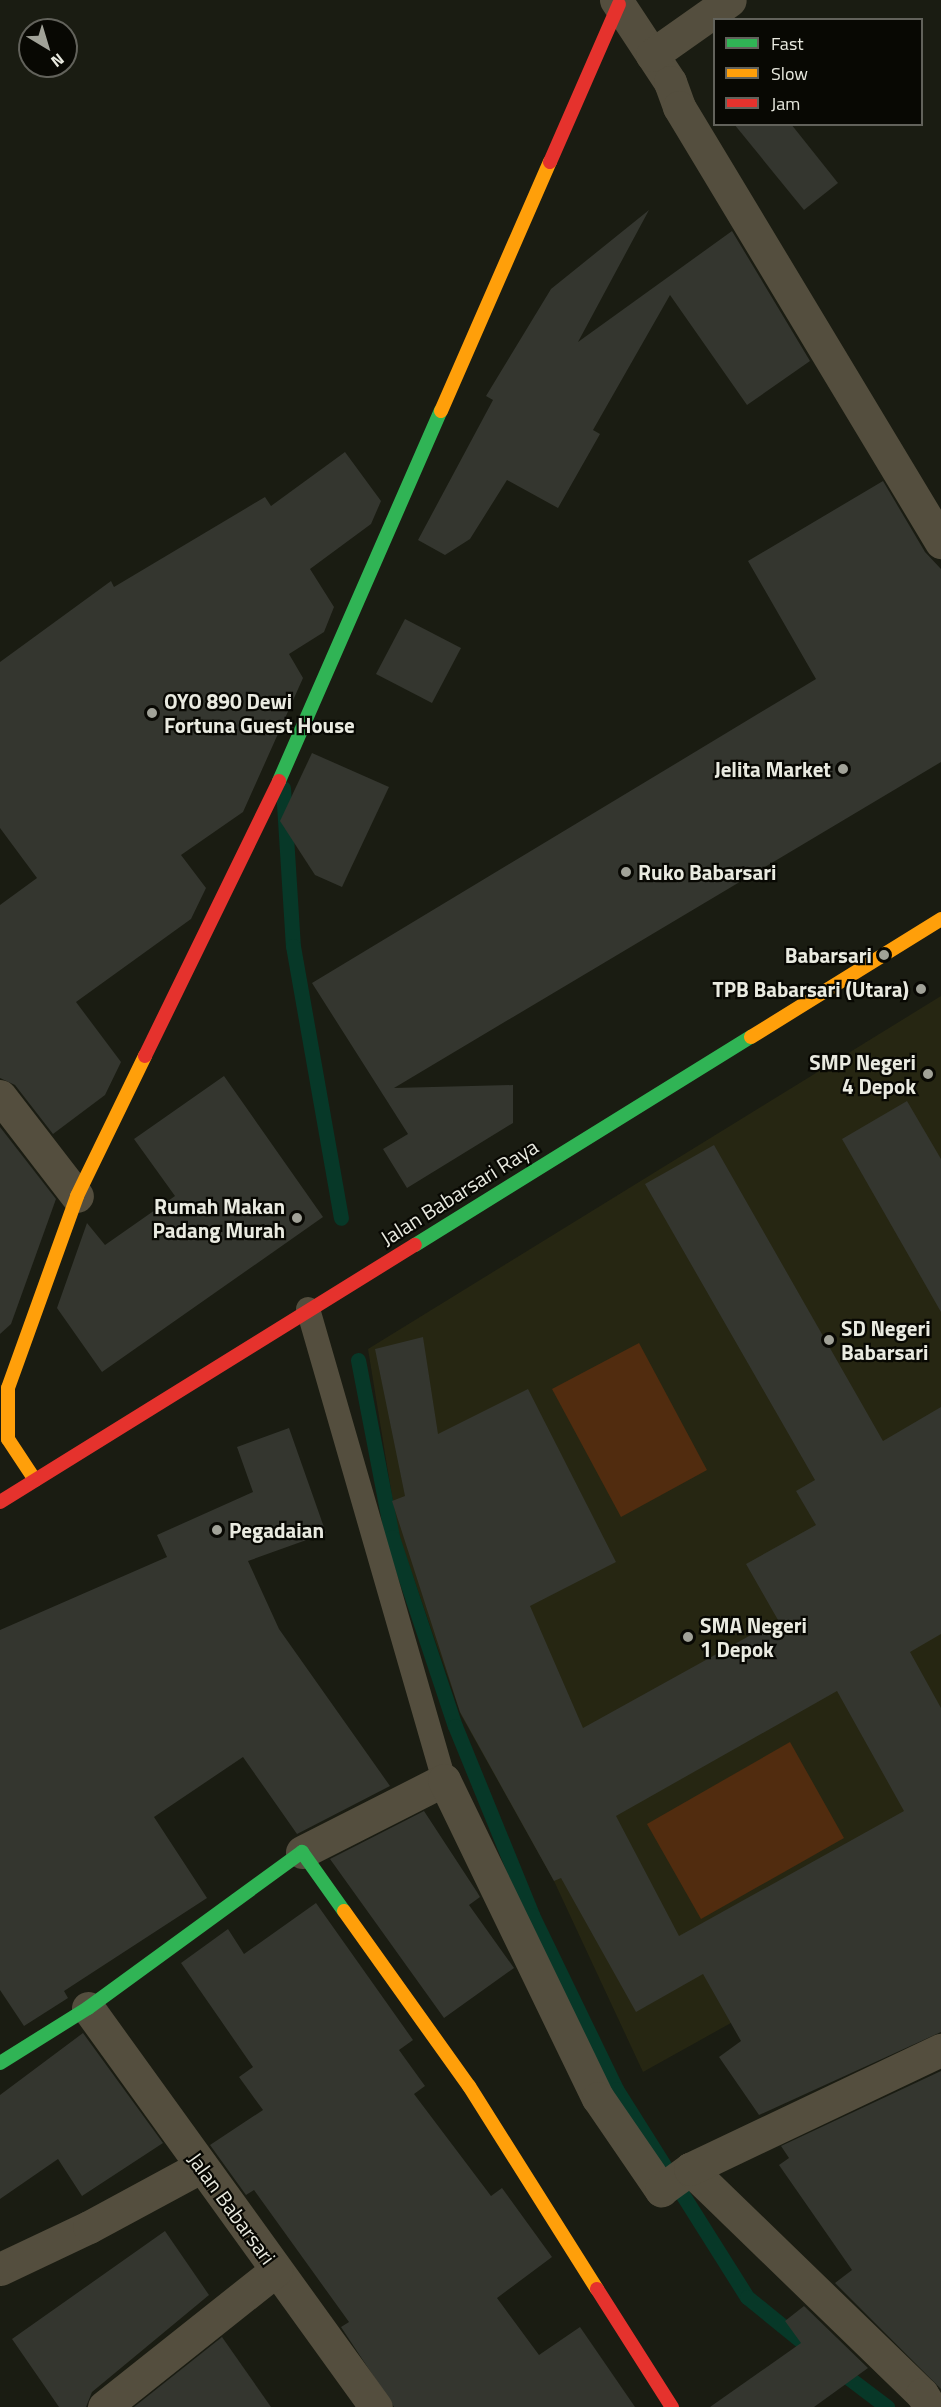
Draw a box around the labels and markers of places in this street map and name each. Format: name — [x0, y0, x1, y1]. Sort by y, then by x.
place label: OYO 890 Dewi Fortuna Guest House — [164, 688, 355, 738]
marker: OYO 890 Dewi Fortuna Guest House — [145, 706, 159, 720]
place label: Jelita Market — [714, 756, 831, 782]
marker: Jelita Market — [836, 762, 850, 776]
place label: Ruko Babarsari — [638, 859, 776, 885]
marker: Ruko Babarsari — [619, 865, 633, 879]
place label: Babarsari — [785, 942, 872, 968]
marker: Babarsari — [877, 948, 891, 962]
place label: TPB Babarsari (Utara) — [713, 976, 909, 1002]
marker: TPB Babarsari (Utara) — [914, 982, 928, 996]
place label: SMP Negeri 4 Depok — [809, 1049, 916, 1099]
marker: SMP Negeri 4 Depok — [921, 1067, 935, 1081]
place label: Rumah Makan Padang Murah — [153, 1193, 285, 1243]
marker: Rumah Makan Padang Murah — [290, 1211, 304, 1225]
place label: SD Negeri Babarsari — [841, 1315, 931, 1365]
marker: SD Negeri Babarsari — [822, 1333, 836, 1347]
place label: Pegadaian — [229, 1517, 324, 1543]
marker: Pegadaian — [210, 1523, 224, 1537]
place label: SMA Negeri 1 Depok — [700, 1612, 807, 1662]
marker: SMA Negeri 1 Depok — [681, 1630, 695, 1644]

